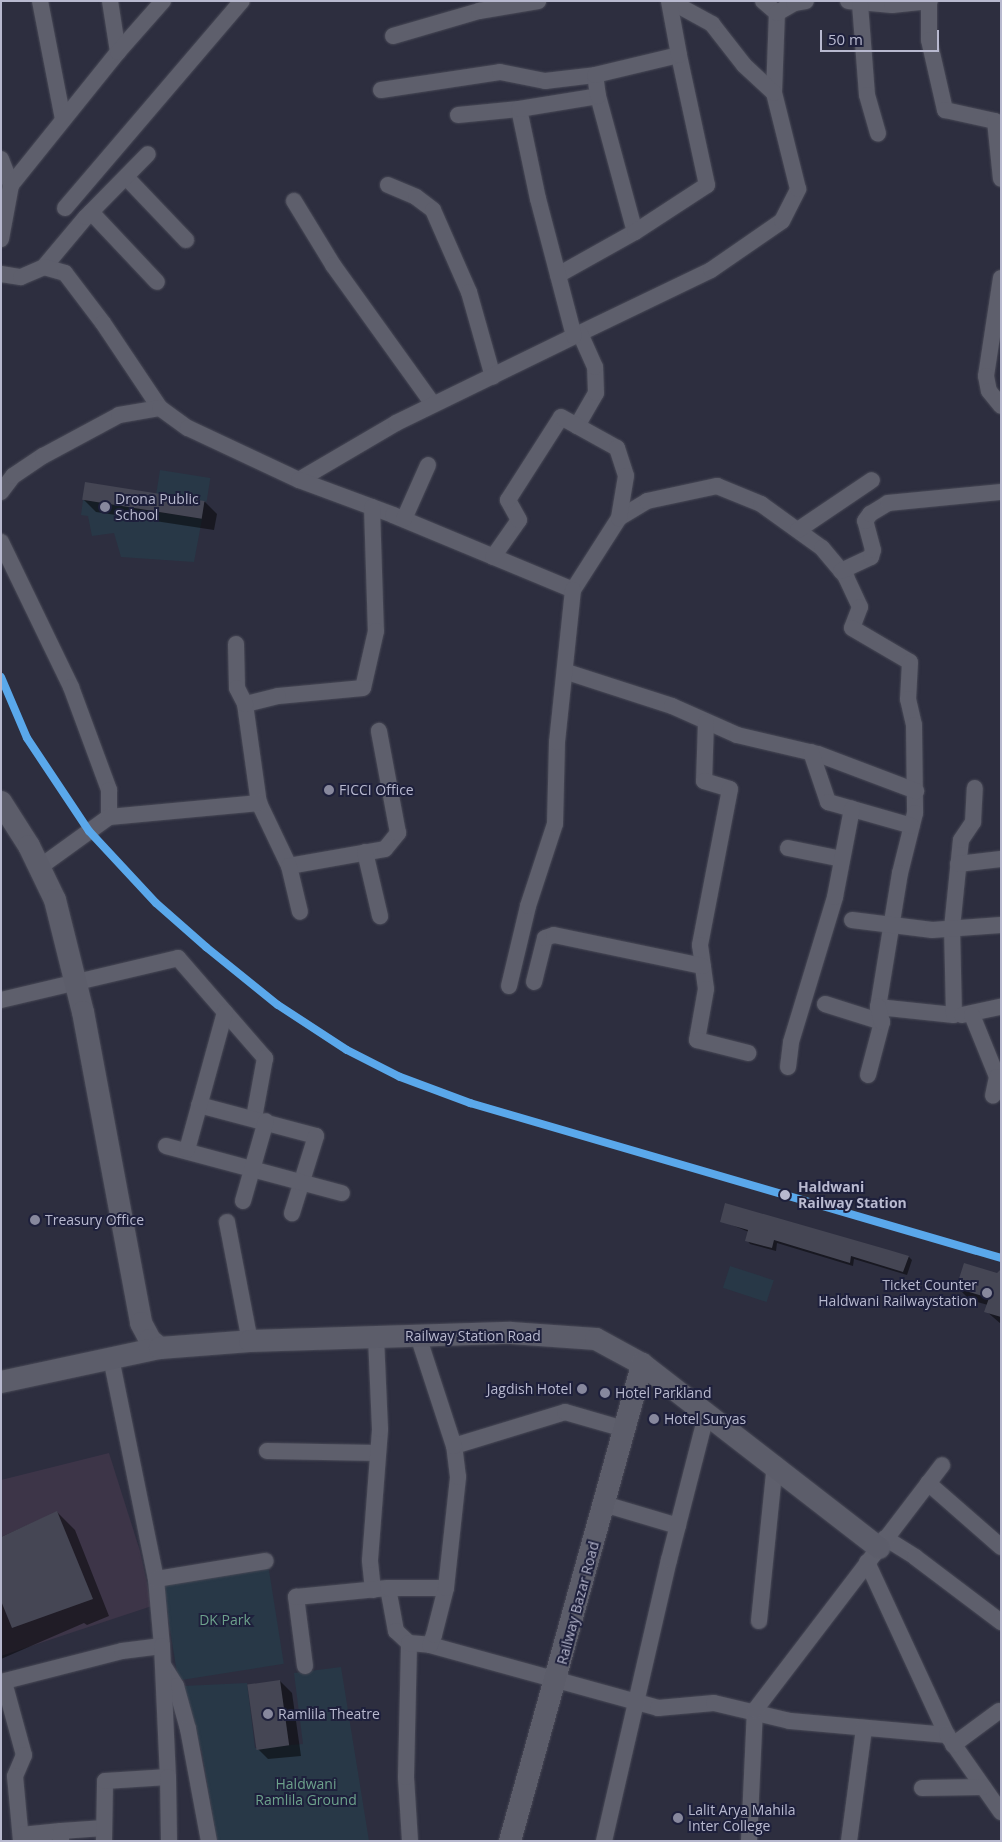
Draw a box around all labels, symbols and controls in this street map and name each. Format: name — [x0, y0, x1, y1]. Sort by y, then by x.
scale bar — [822, 20, 941, 52]
text: 50 m — [828, 29, 863, 49]
place label: Drona Public School — [115, 491, 199, 524]
marker: Drona Public School — [99, 501, 111, 513]
place label: FICCI Office — [339, 782, 414, 798]
marker: FICCI Office — [323, 784, 335, 796]
place label: Haldwani Railway Station — [798, 1179, 907, 1212]
marker: Haldwani Railway Station — [776, 1186, 794, 1204]
place label: Treasury Office — [45, 1212, 144, 1228]
marker: Treasury Office — [29, 1214, 41, 1226]
place label: Ticket Counter Haldwani Railwaystation — [818, 1277, 977, 1310]
marker: Ticket Counter Haldwani Railwaystation — [981, 1287, 993, 1299]
street label: Railway Station Road — [405, 1328, 541, 1344]
place label: Jagdish Hotel — [487, 1381, 572, 1397]
marker: Jagdish Hotel — [576, 1383, 588, 1395]
place label: Hotel Parkland — [615, 1385, 712, 1401]
marker: Hotel Parkland — [599, 1387, 611, 1399]
place label: Hotel Suryas — [664, 1411, 746, 1427]
marker: Hotel Suryas — [648, 1413, 660, 1425]
street label: Railway Bazar Road — [553, 1540, 603, 1666]
park label: DK Park — [199, 1612, 251, 1628]
place label: Ramlila Theatre — [278, 1706, 380, 1722]
marker: Ramlila Theatre — [262, 1708, 274, 1720]
park label: Haldwani Ramlila Ground — [255, 1776, 357, 1808]
place label: Lalit Arya Mahila Inter College — [688, 1802, 796, 1834]
marker: Lalit Arya Mahila Inter College — [672, 1812, 684, 1824]

